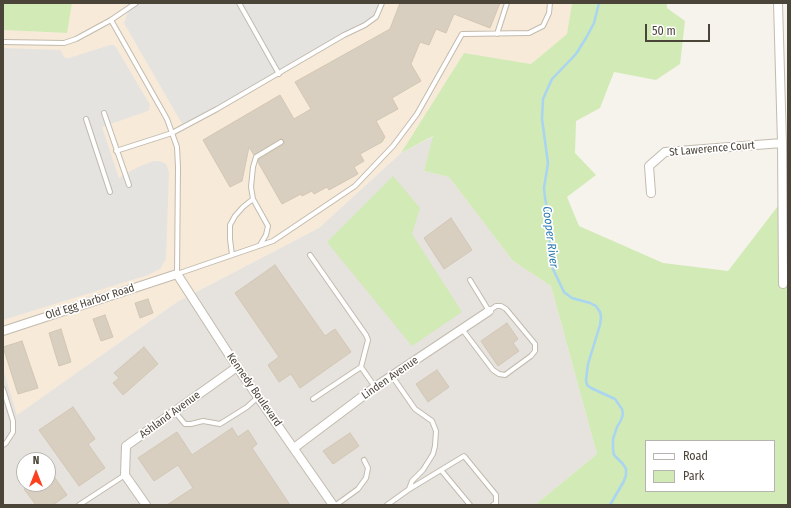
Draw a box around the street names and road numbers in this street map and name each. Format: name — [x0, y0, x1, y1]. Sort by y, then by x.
street label: St Lawerence Court — [669, 139, 755, 159]
street label: Old Egg Harbor Road — [44, 281, 136, 323]
street label: Kennedy Boulevard — [224, 351, 284, 429]
street label: Linden Avenue — [359, 354, 421, 402]
street label: Ashland Avenue — [137, 389, 203, 441]

